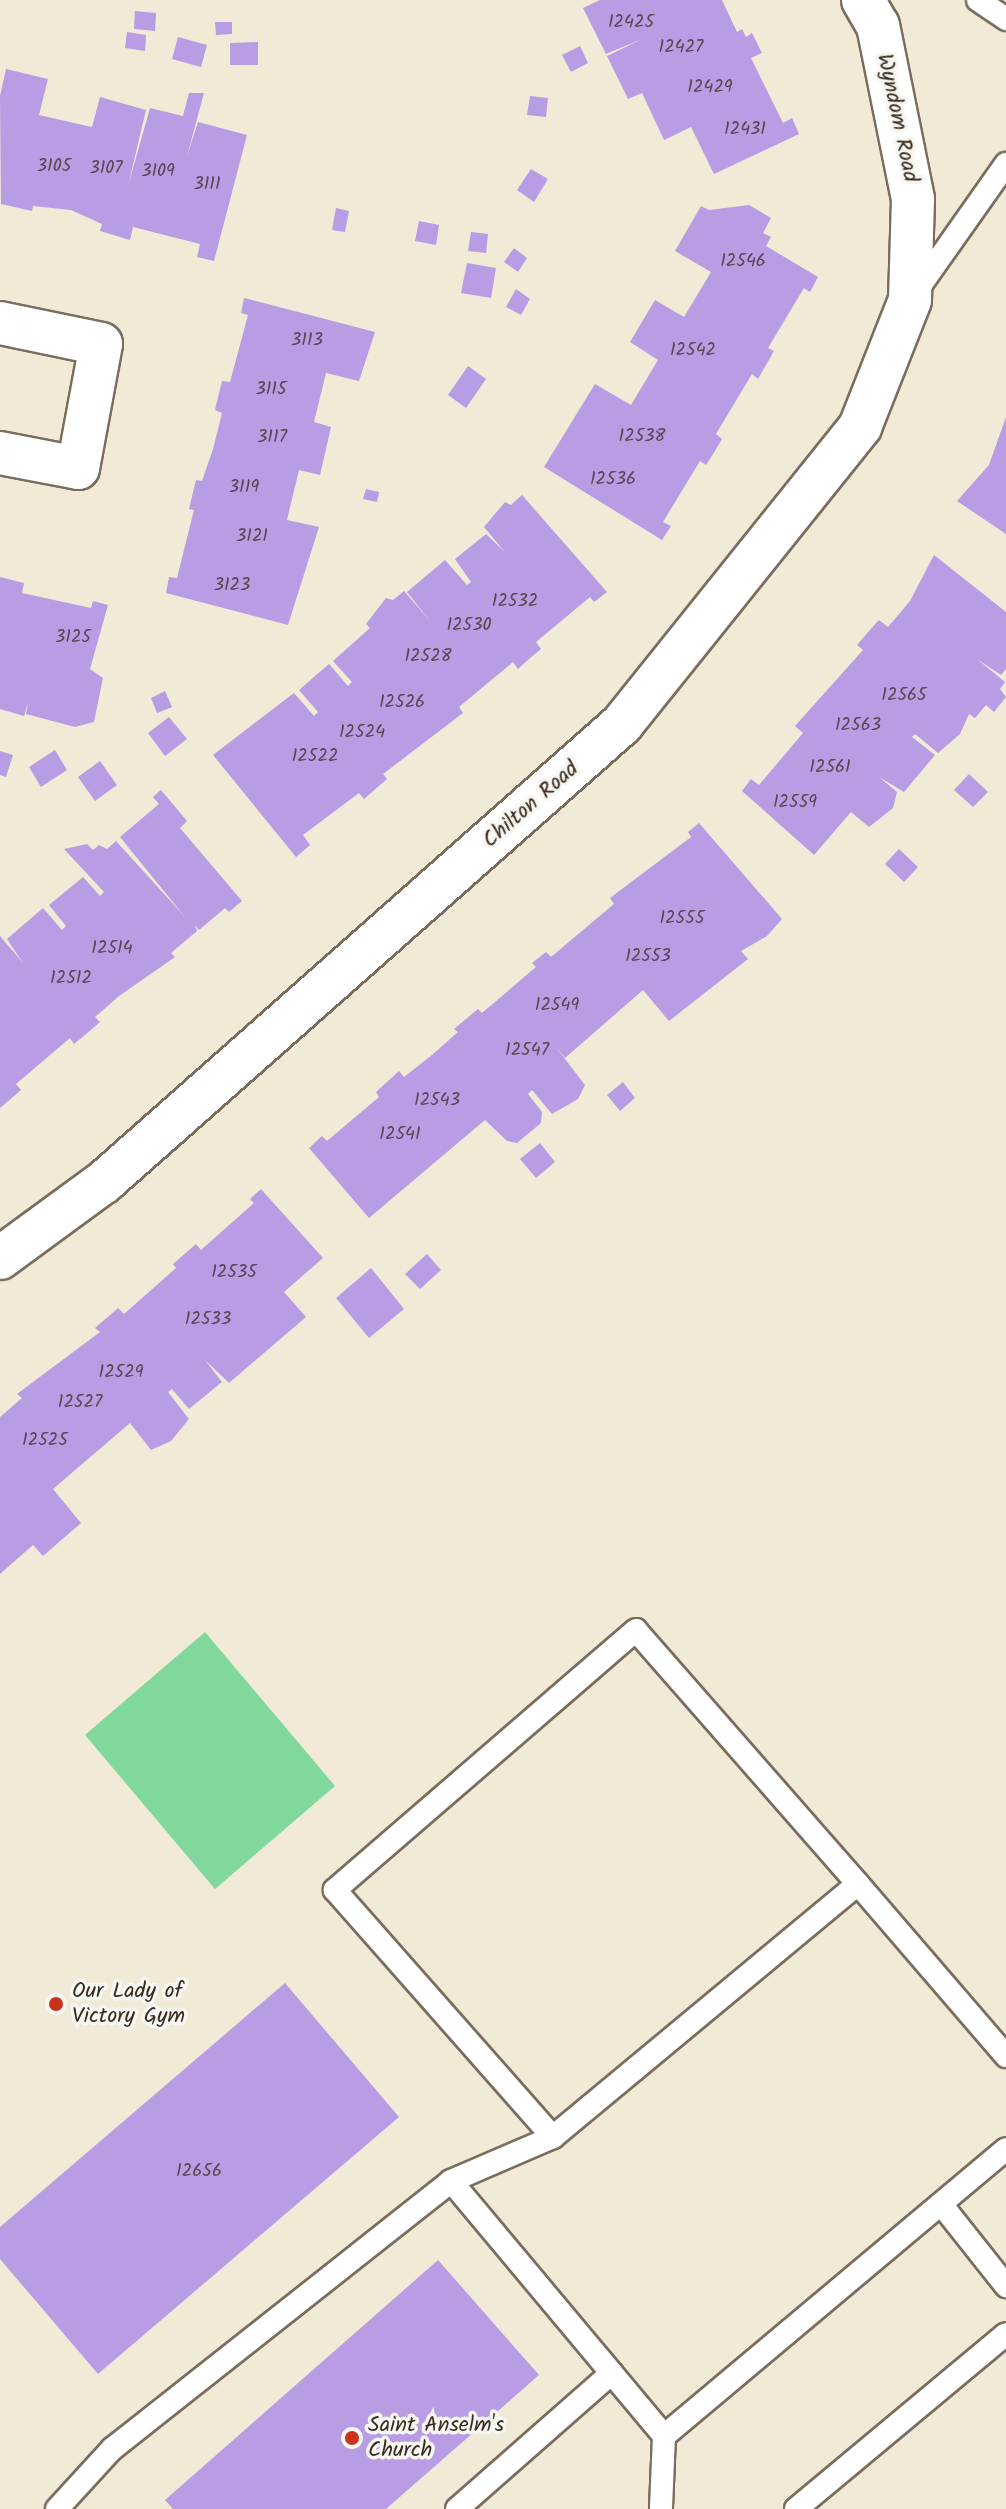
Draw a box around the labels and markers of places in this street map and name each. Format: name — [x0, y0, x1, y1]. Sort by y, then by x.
place label: Our Lady of Victory Gym — [72, 1978, 185, 2030]
marker: Our Lady of Victory Gym — [47, 1995, 65, 2013]
place label: Saint Anselm's Church — [368, 2412, 504, 2464]
marker: Saint Anselm's Church — [343, 2429, 361, 2447]

